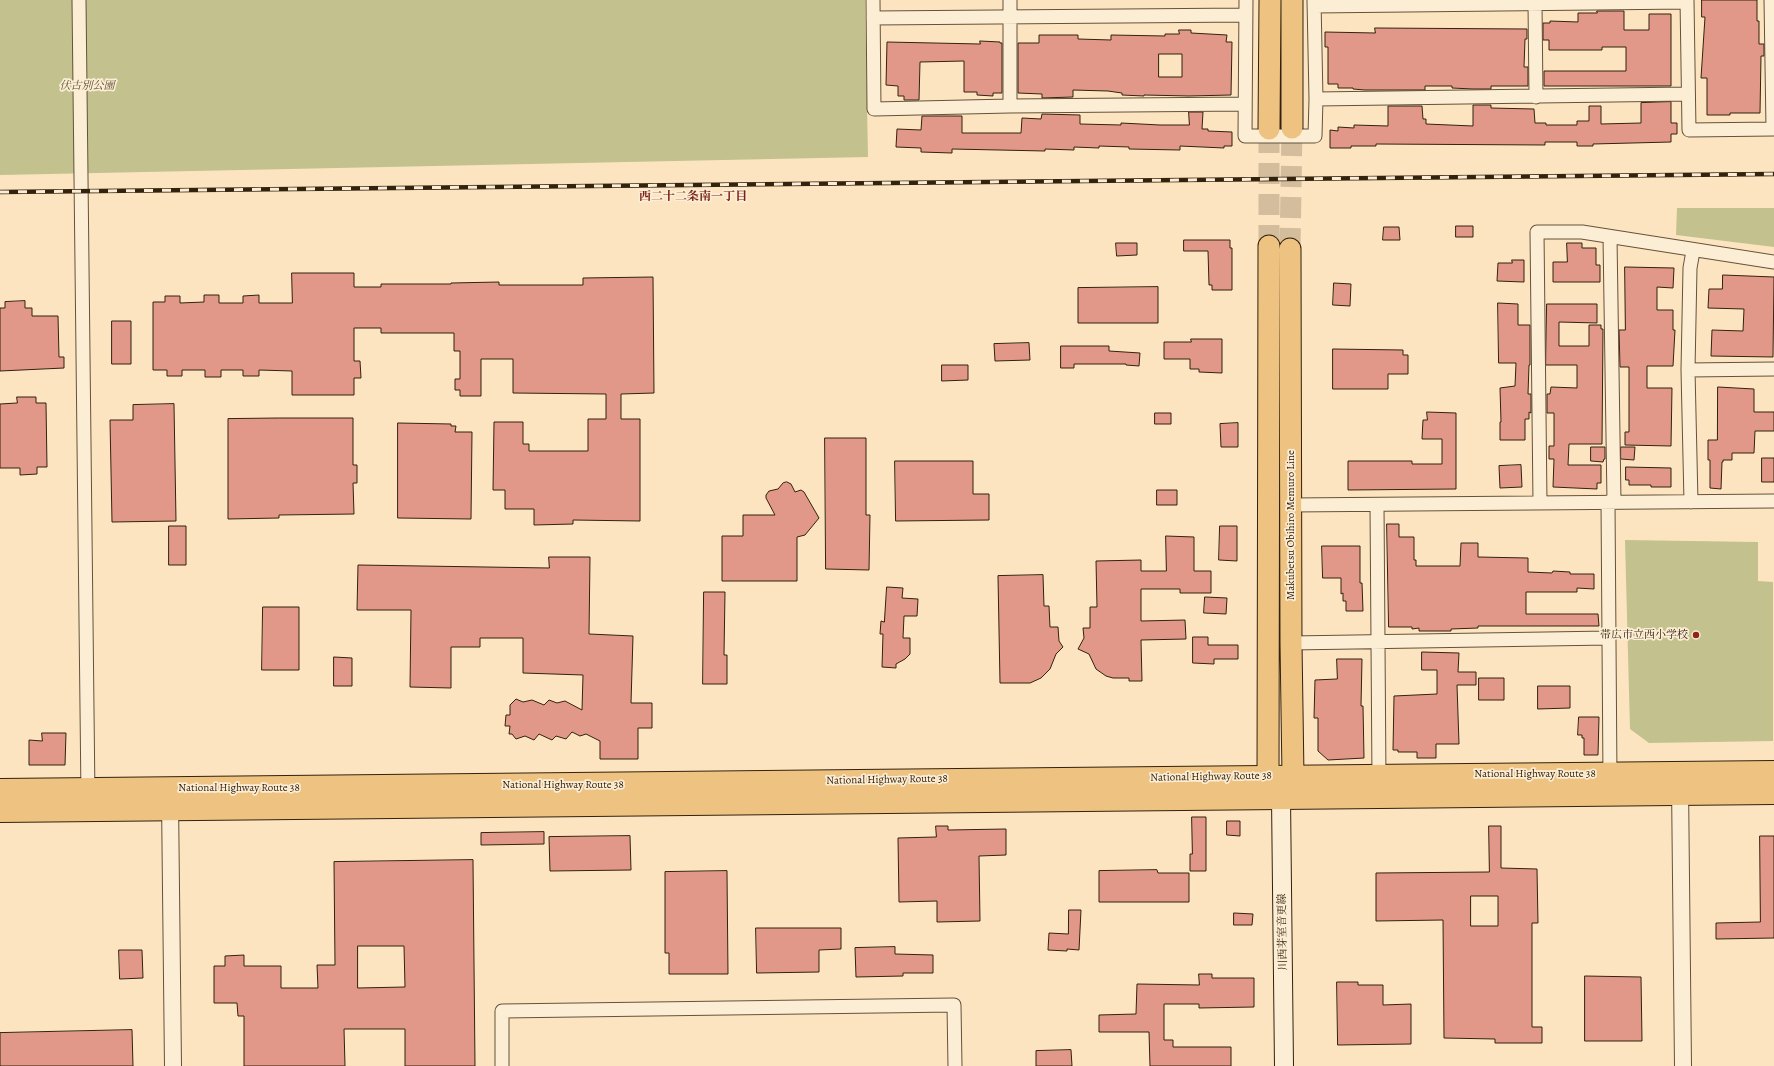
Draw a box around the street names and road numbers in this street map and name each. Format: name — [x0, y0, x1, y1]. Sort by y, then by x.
street label: Makubetsu Obihiro Memuro Line — [1284, 450, 1298, 600]
street label: National Highway Route 38 — [1474, 767, 1596, 781]
street label: National Highway Route 38 — [1150, 769, 1272, 785]
street label: National Highway Route 38 — [826, 772, 948, 788]
street label: National Highway Route 38 — [502, 778, 624, 792]
street label: National Highway Route 38 — [178, 781, 300, 795]
street label: 川西芽室音更線 — [1276, 893, 1290, 971]

